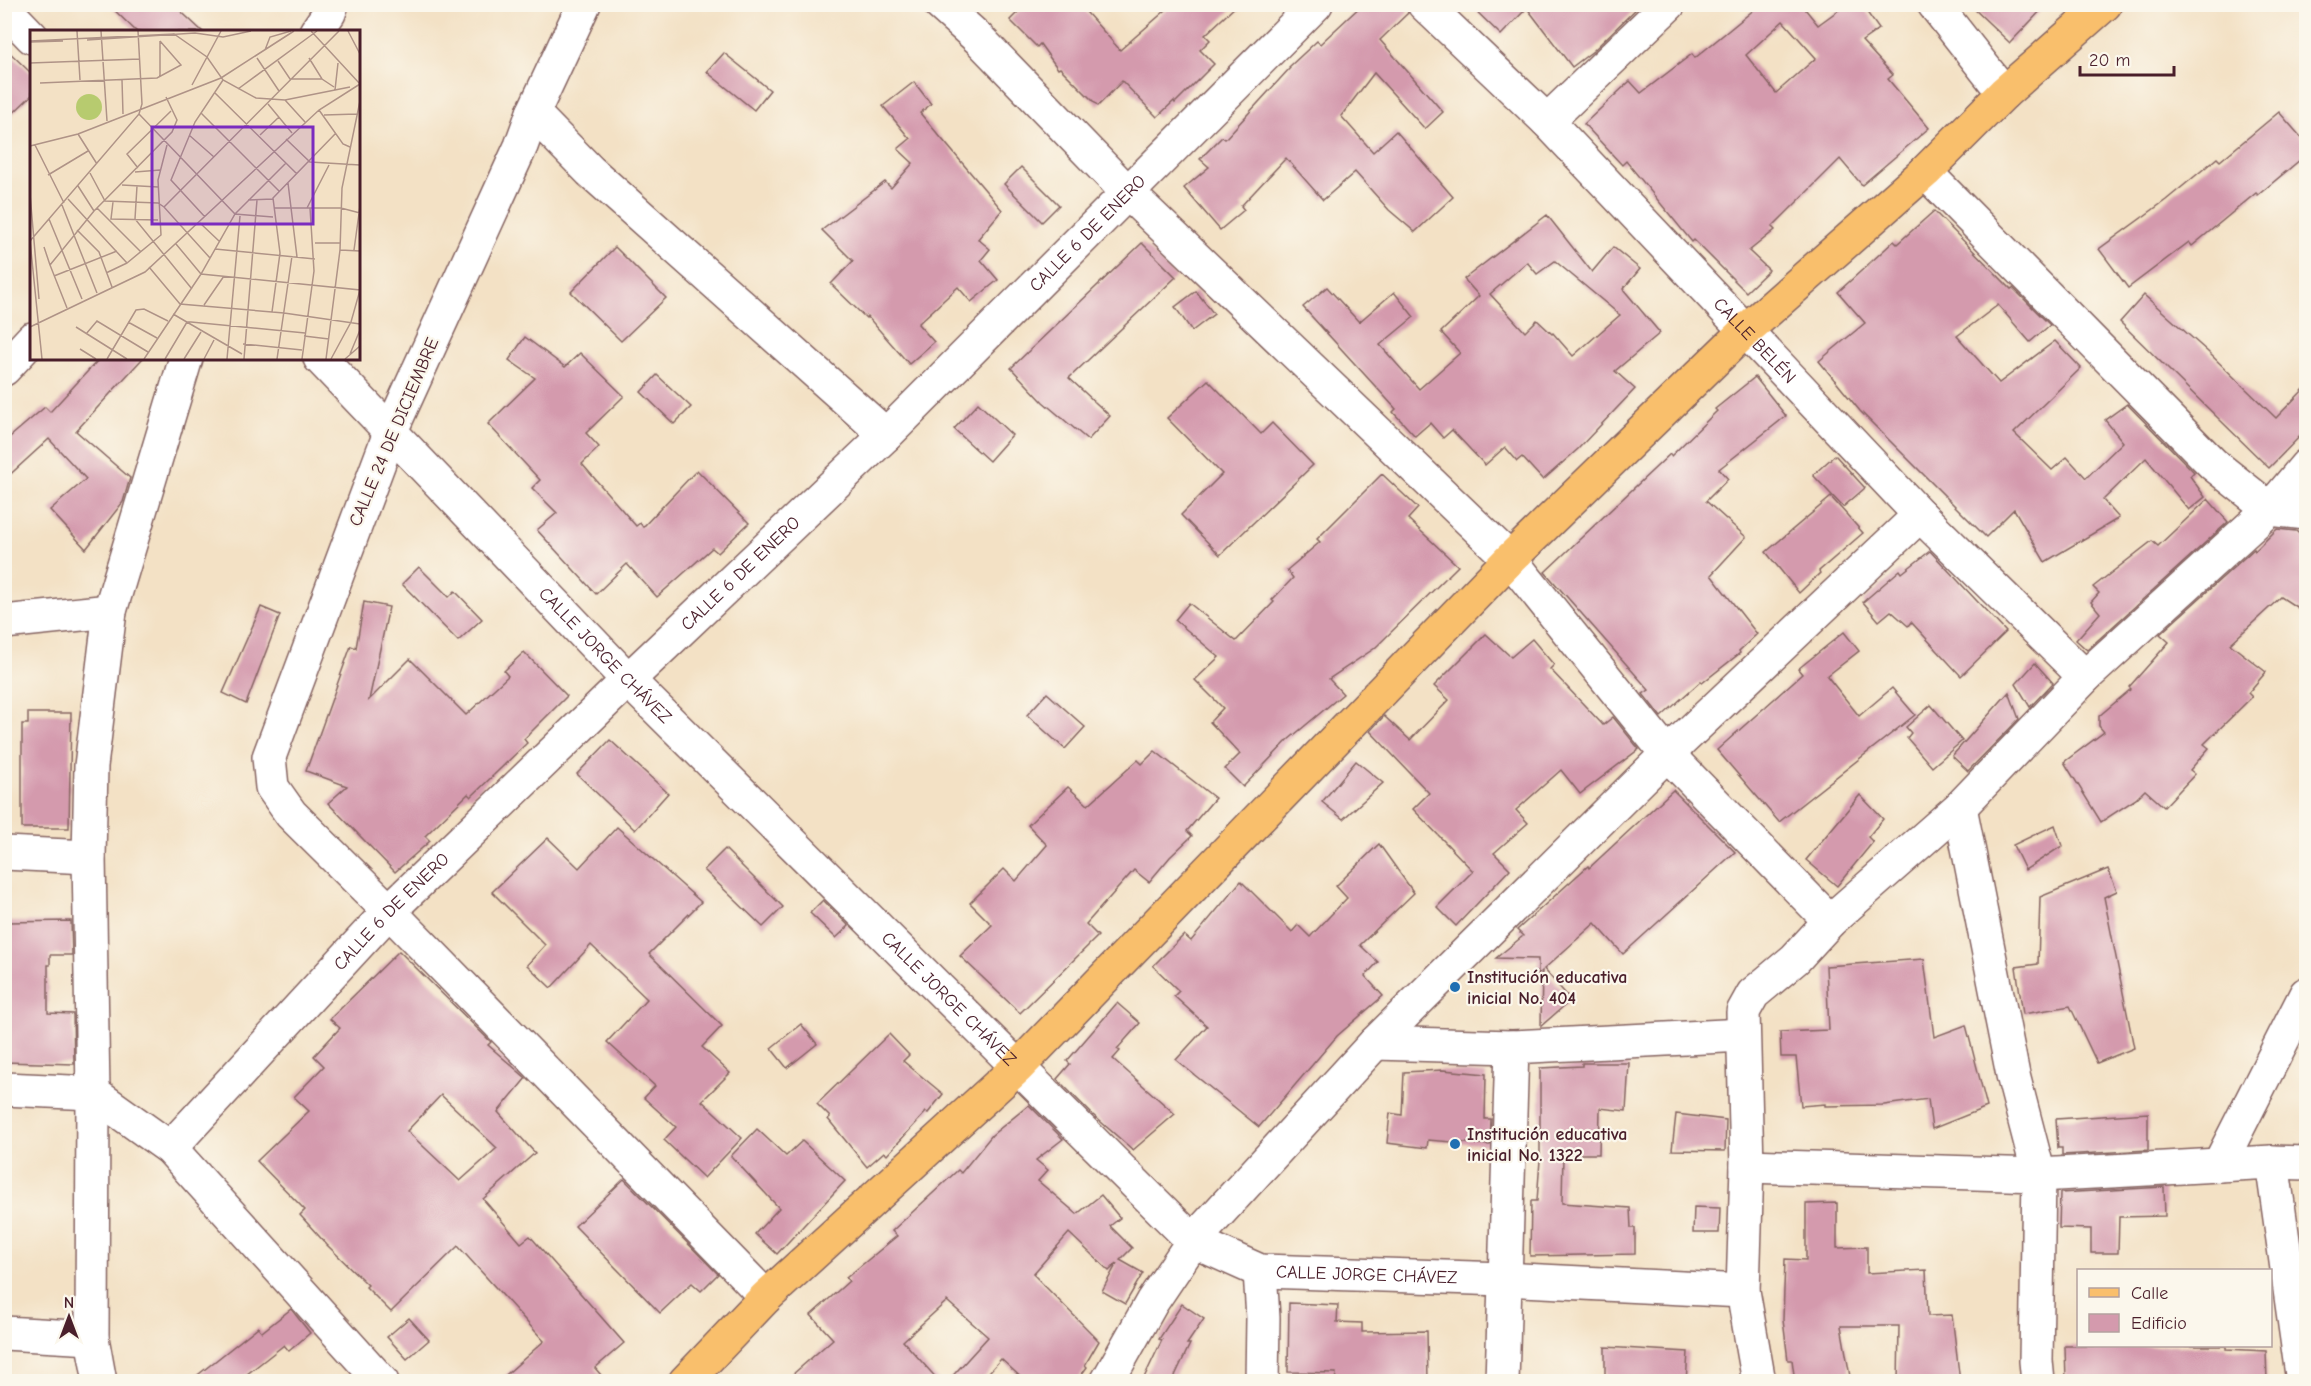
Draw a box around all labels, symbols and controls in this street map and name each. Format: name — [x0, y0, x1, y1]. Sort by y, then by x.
inset map — [30, 30, 360, 360]
scale bar — [2080, 39, 2174, 77]
text: 20 m — [2089, 50, 2130, 71]
street label: CALLE 6 DE ENERO — [1025, 170, 1150, 296]
street label: CALLE BELÉN — [1709, 293, 1800, 388]
street label: CALLE 24 DE DICIEMBRE — [345, 334, 443, 529]
street label: CALLE 6 DE ENERO — [676, 512, 804, 635]
street label: CALLE JORGE CHÁVEZ — [534, 583, 676, 728]
street label: CALLE 6 DE ENERO — [329, 848, 453, 975]
street label: CALLE JORGE CHÁVEZ — [877, 927, 1021, 1071]
place label: Institución educativa inicial No. 404 — [1467, 967, 1627, 1009]
marker: Institución educativa inicial No. 404 — [1448, 980, 1462, 994]
place label: Institución educativa inicial No. 1322 — [1467, 1124, 1627, 1166]
marker: Institución educativa inicial No. 1322 — [1448, 1137, 1462, 1151]
street label: CALLE JORGE CHÁVEZ — [1276, 1261, 1458, 1288]
legend — [2077, 1269, 2272, 1347]
text: Calle — [2131, 1283, 2168, 1304]
north arrow — [39, 1287, 99, 1347]
text: N — [64, 1294, 74, 1312]
text: Edificio — [2131, 1313, 2187, 1334]

